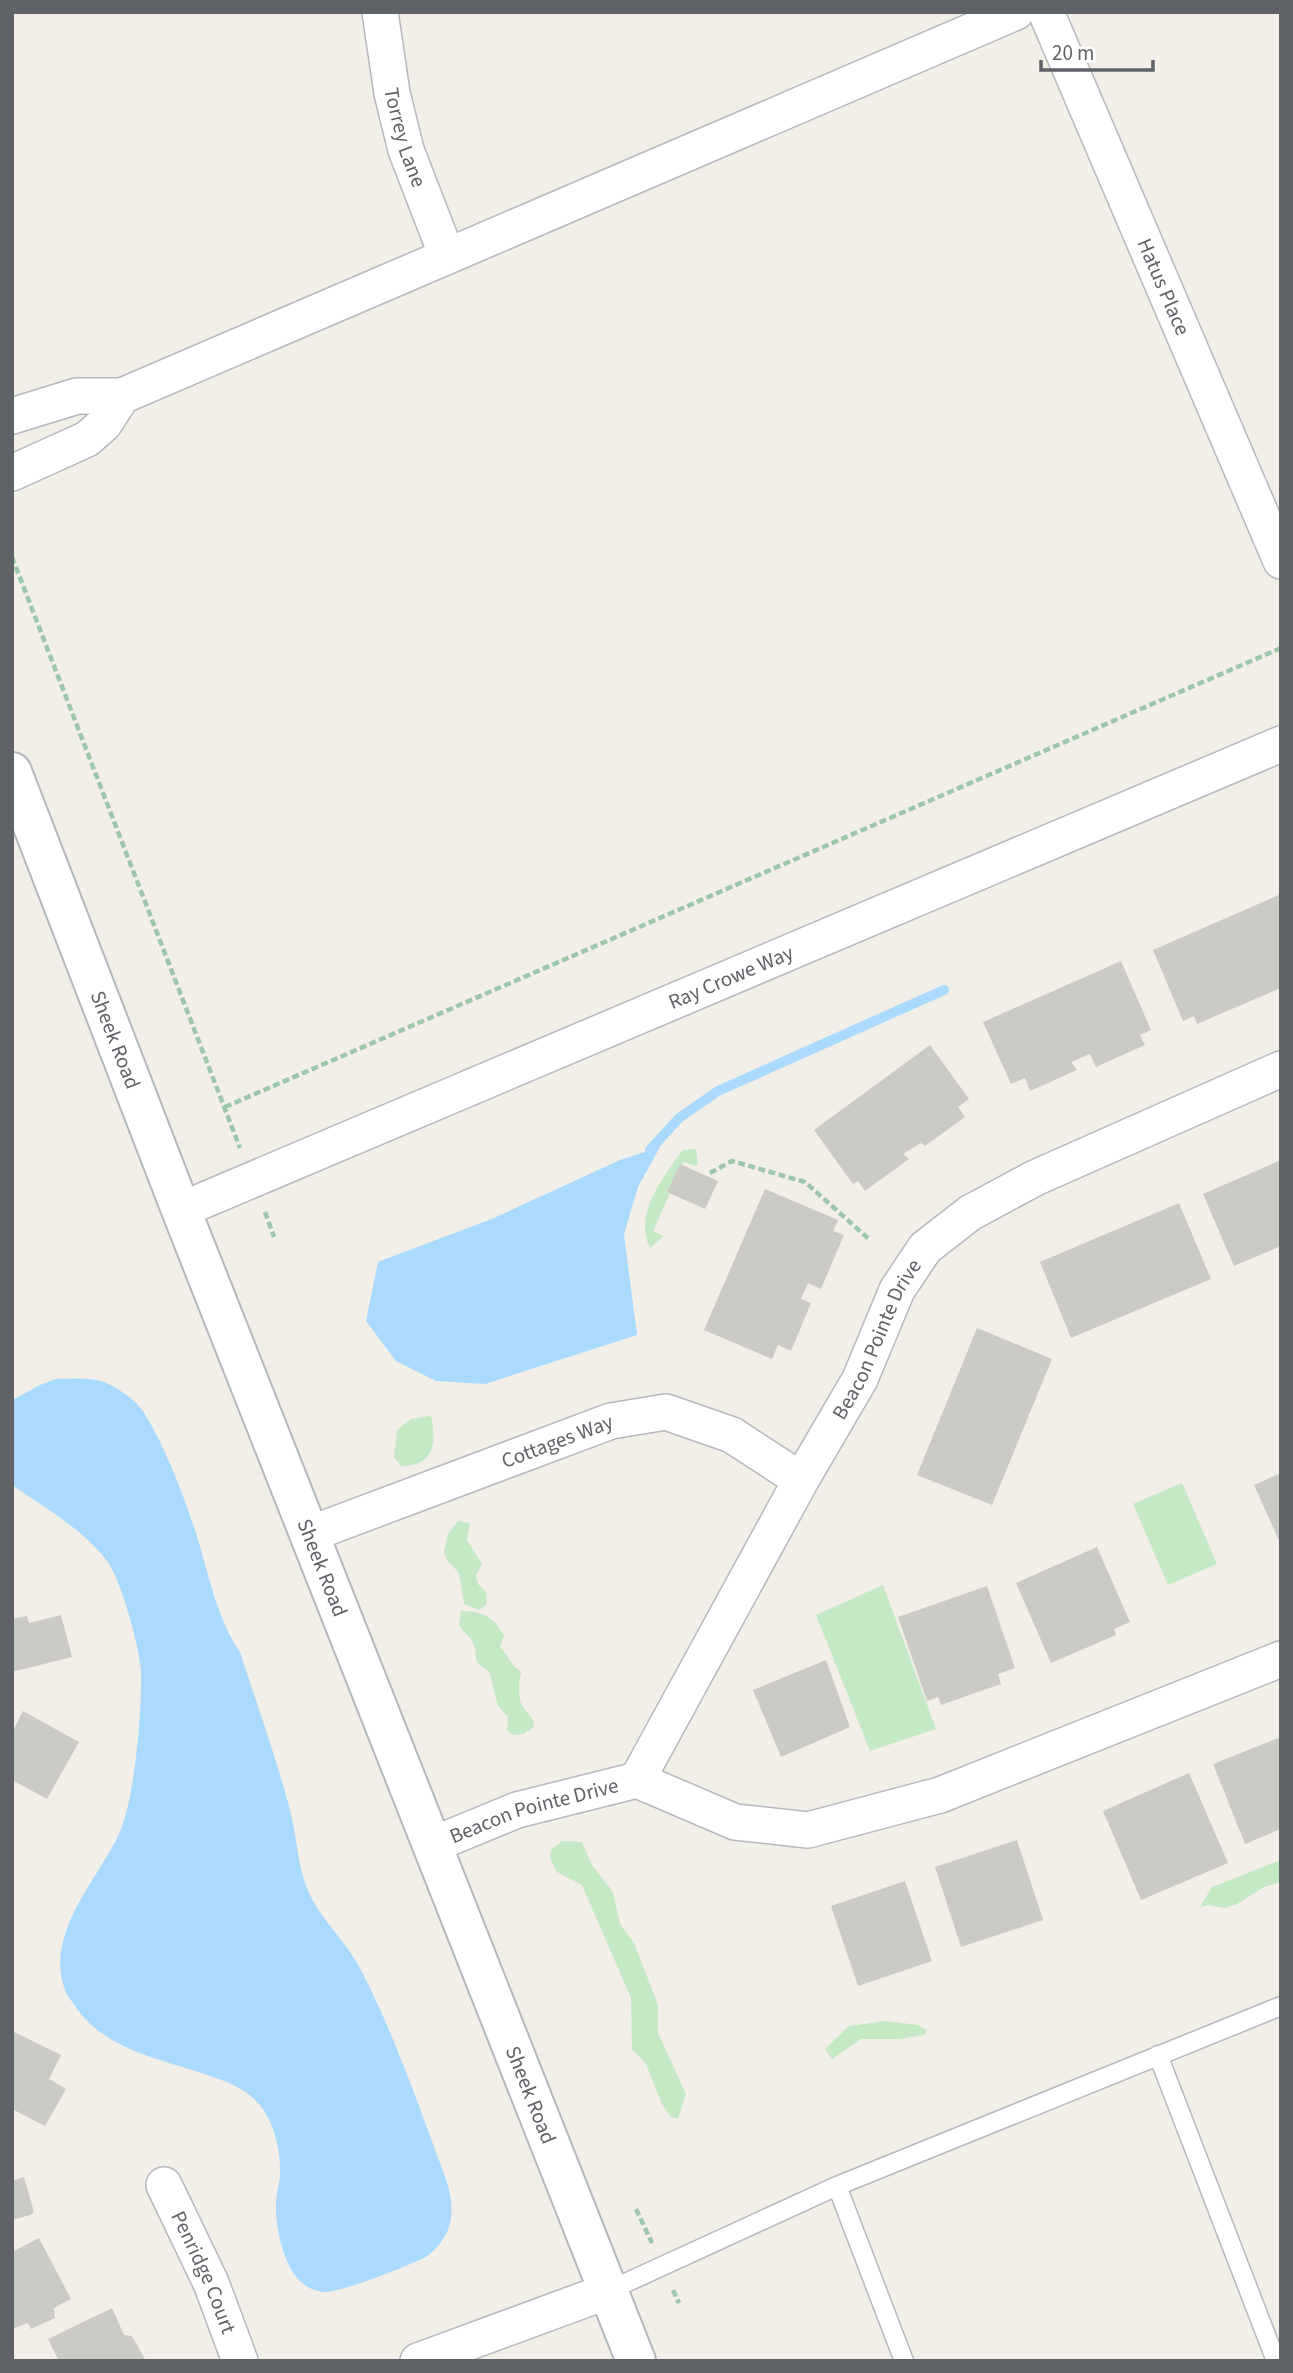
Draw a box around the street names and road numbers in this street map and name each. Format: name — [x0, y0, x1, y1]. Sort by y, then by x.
street label: Torrey Lane — [376, 86, 434, 192]
street label: Hatus Place — [1130, 234, 1198, 340]
street label: Ray Crowe Way — [664, 937, 798, 1017]
street label: Sheek Road — [83, 986, 148, 1093]
street label: Beacon Pointe Drive — [824, 1253, 929, 1425]
street label: Cottages Way — [497, 1406, 618, 1476]
street label: Sheek Road — [289, 1514, 355, 1621]
street label: Beacon Pointe Drive — [445, 1770, 621, 1851]
street label: Sheek Road — [498, 2041, 564, 2148]
street label: Penridge Court — [164, 2206, 244, 2338]

